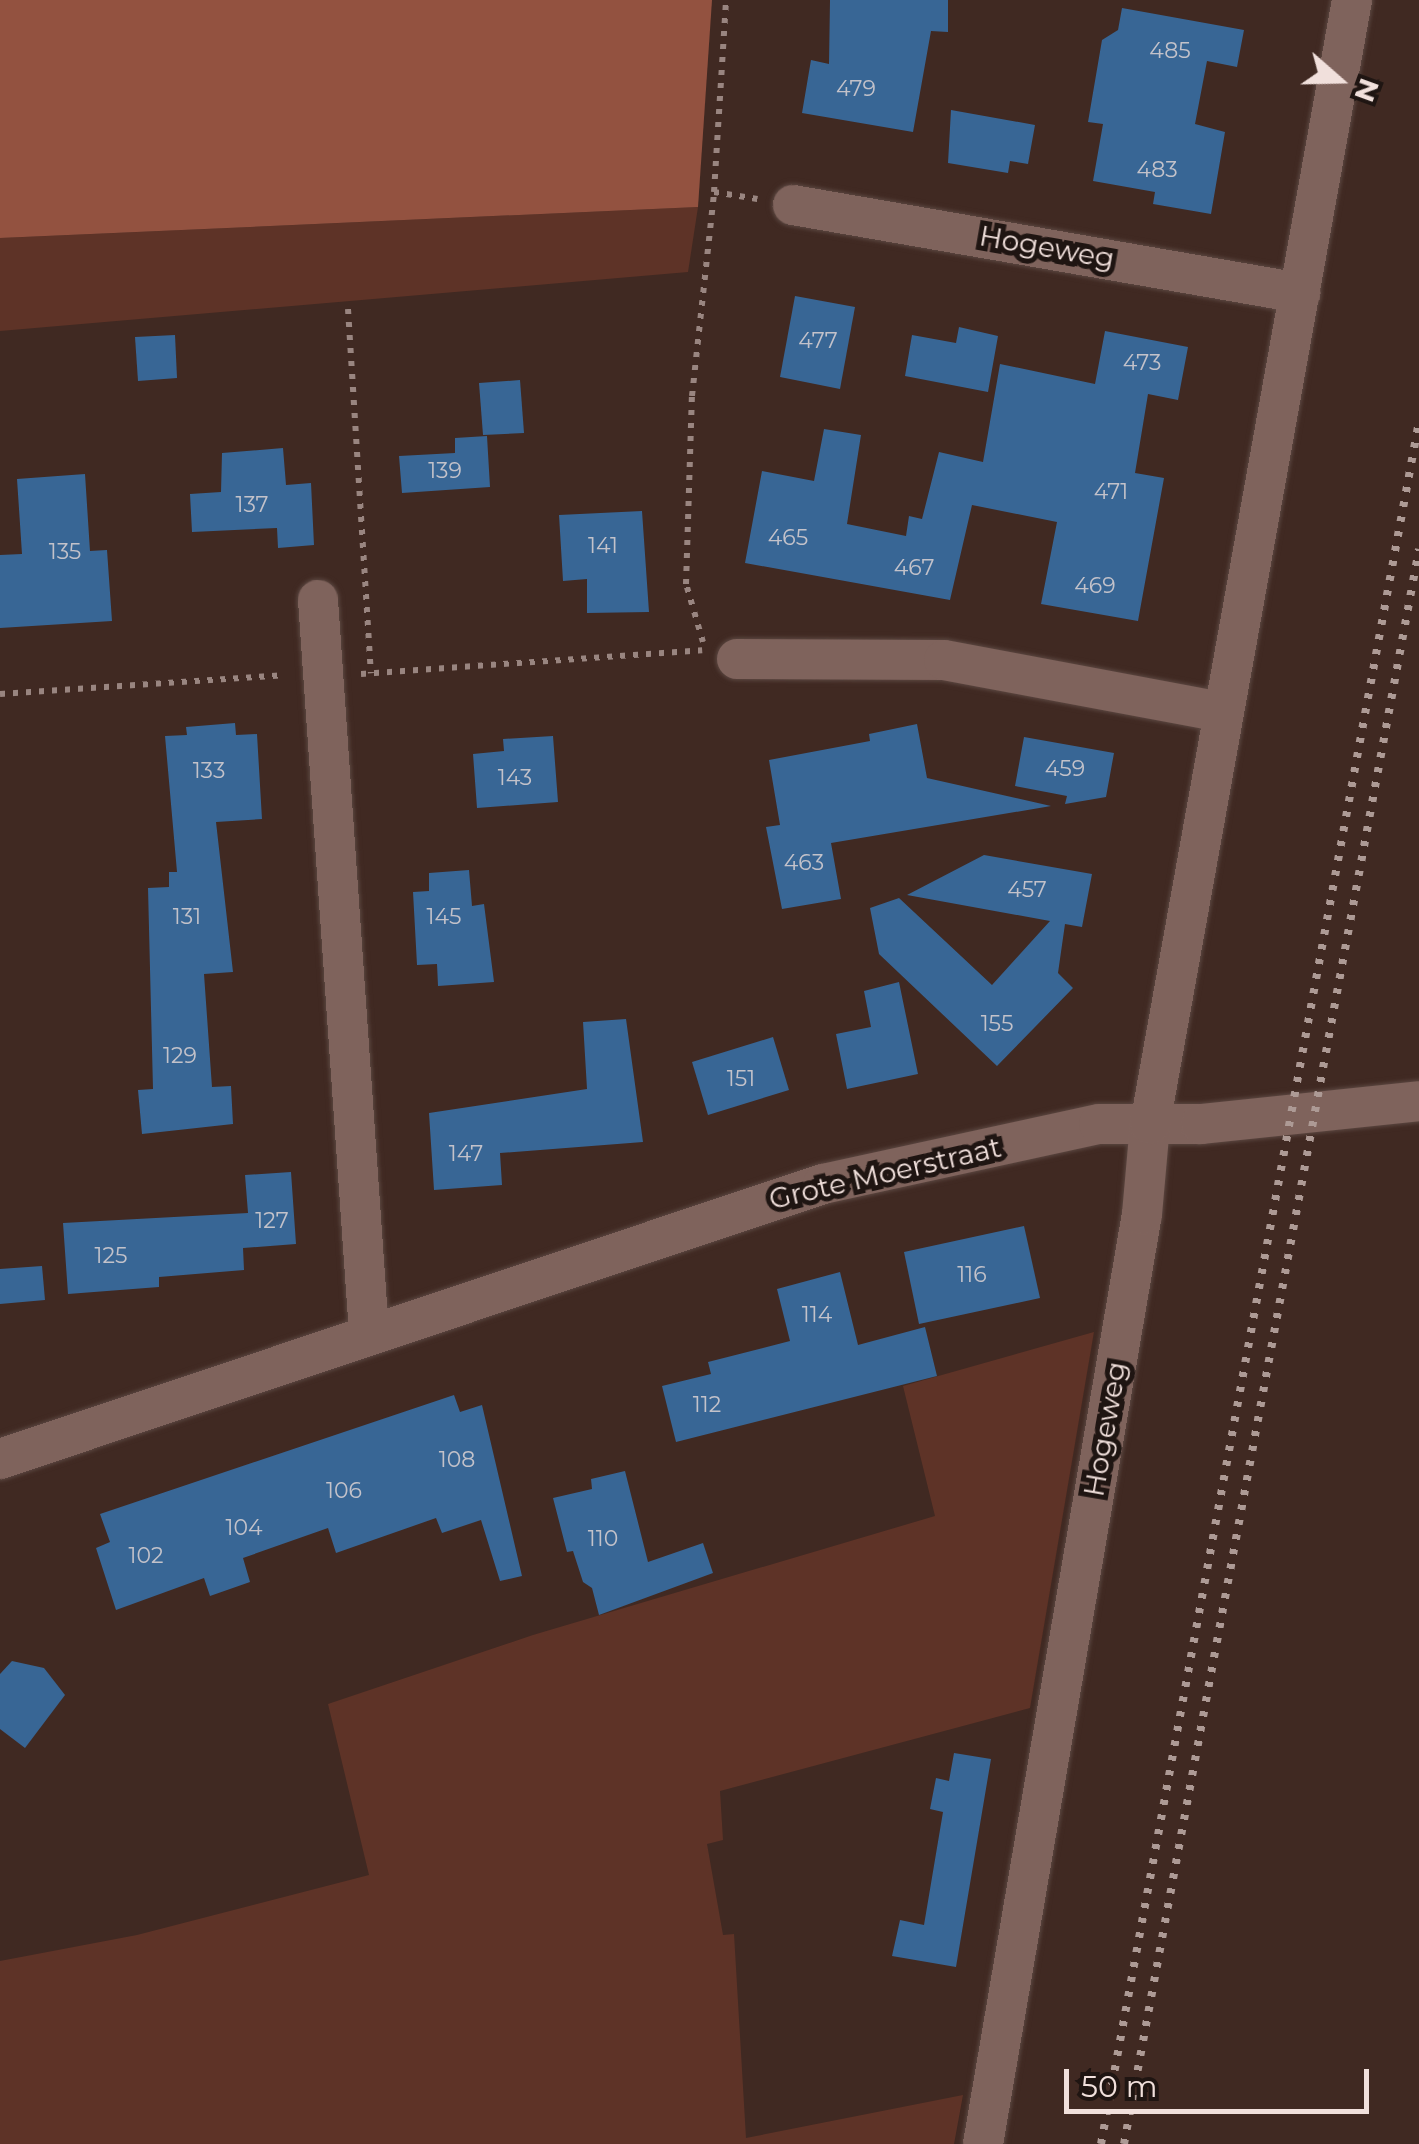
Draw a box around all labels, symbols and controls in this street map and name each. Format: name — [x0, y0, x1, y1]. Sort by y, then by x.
north arrow — [1289, 30, 1389, 130]
house number: 485 — [1149, 38, 1191, 64]
text: N — [1347, 74, 1387, 107]
house number: 479 — [836, 76, 876, 102]
house number: 483 — [1136, 157, 1178, 183]
street label: Hogeweg — [977, 219, 1117, 275]
house number: 477 — [798, 328, 838, 354]
house number: 473 — [1123, 350, 1161, 376]
house number: 139 — [428, 458, 462, 484]
house number: 471 — [1094, 479, 1128, 505]
house number: 137 — [235, 492, 269, 518]
house number: 465 — [768, 525, 808, 551]
house number: 141 — [588, 533, 618, 559]
house number: 135 — [49, 539, 81, 565]
house number: 467 — [894, 555, 934, 581]
house number: 469 — [1074, 573, 1116, 599]
house number: 459 — [1045, 756, 1085, 782]
house number: 133 — [193, 758, 225, 784]
house number: 143 — [498, 765, 532, 791]
house number: 463 — [784, 850, 824, 876]
house number: 457 — [1007, 877, 1047, 903]
house number: 131 — [173, 904, 201, 930]
house number: 145 — [427, 904, 461, 930]
house number: 155 — [981, 1011, 1013, 1037]
house number: 129 — [163, 1043, 197, 1069]
house number: 151 — [727, 1066, 755, 1092]
street label: Grote Moerstraat — [766, 1130, 1004, 1216]
house number: 147 — [449, 1141, 483, 1167]
house number: 127 — [255, 1208, 289, 1234]
house number: 125 — [95, 1243, 127, 1269]
house number: 116 — [957, 1262, 987, 1288]
house number: 114 — [802, 1302, 832, 1328]
street label: Hogeweg — [1077, 1359, 1133, 1499]
house number: 112 — [693, 1392, 721, 1418]
house number: 108 — [439, 1447, 475, 1473]
house number: 106 — [326, 1478, 362, 1504]
house number: 104 — [225, 1515, 263, 1541]
house number: 110 — [588, 1526, 618, 1552]
house number: 102 — [128, 1543, 164, 1569]
scale bar — [1069, 2049, 1374, 2111]
text: 50 m — [1081, 2068, 1158, 2105]

